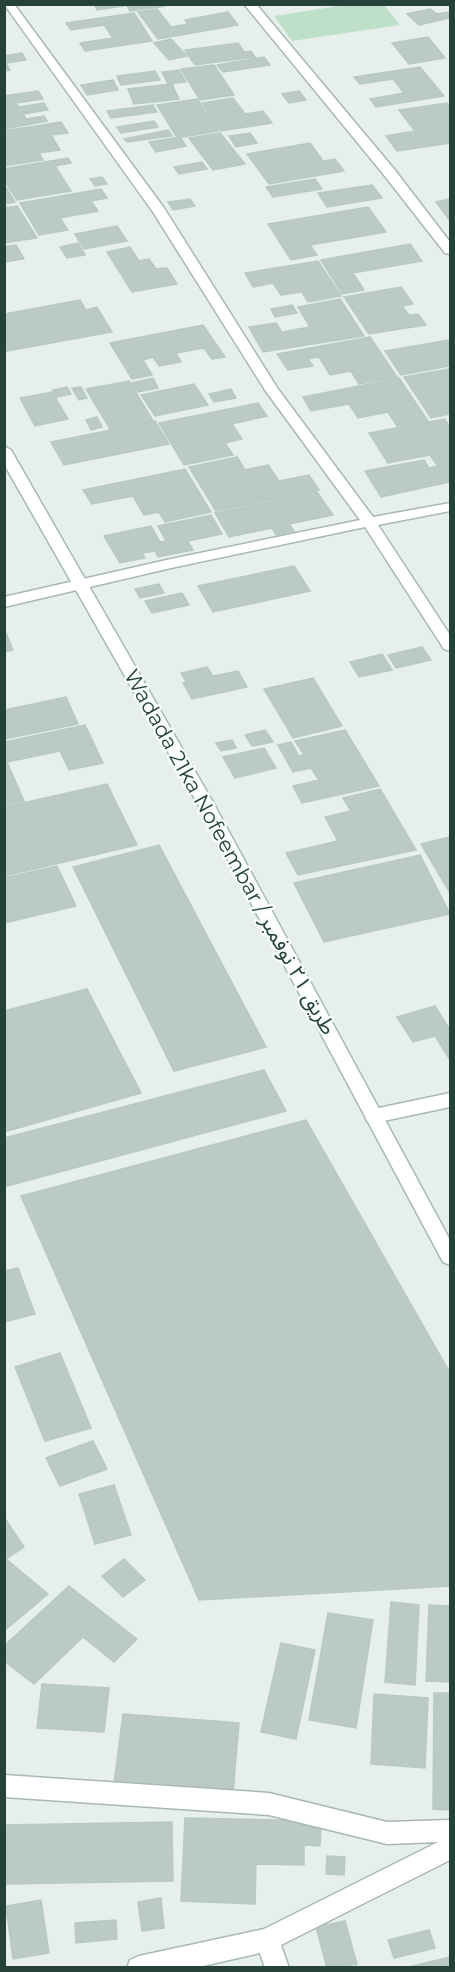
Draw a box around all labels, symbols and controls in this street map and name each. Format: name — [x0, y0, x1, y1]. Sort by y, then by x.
street label: Wadada 21ka Nofeembar / طريق ٢١ نوفمبر — [118, 665, 342, 1039]

